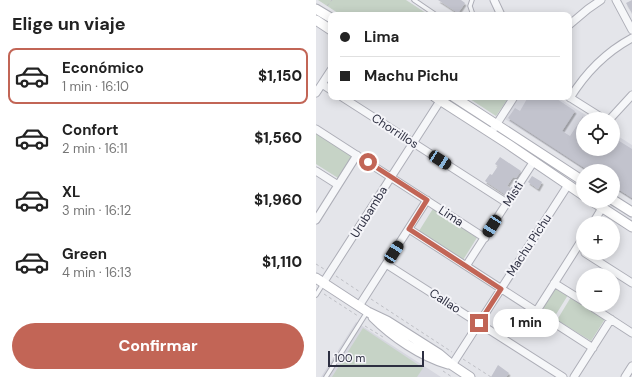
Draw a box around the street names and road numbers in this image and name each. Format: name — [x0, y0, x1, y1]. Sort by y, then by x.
street label: Chorrillos — [368, 110, 422, 152]
street label: Misti — [499, 179, 527, 209]
street label: Urubamba — [347, 183, 391, 241]
street label: Lima — [436, 202, 466, 230]
street label: Machu Pichu — [503, 211, 555, 279]
street label: Callao — [426, 285, 464, 317]

